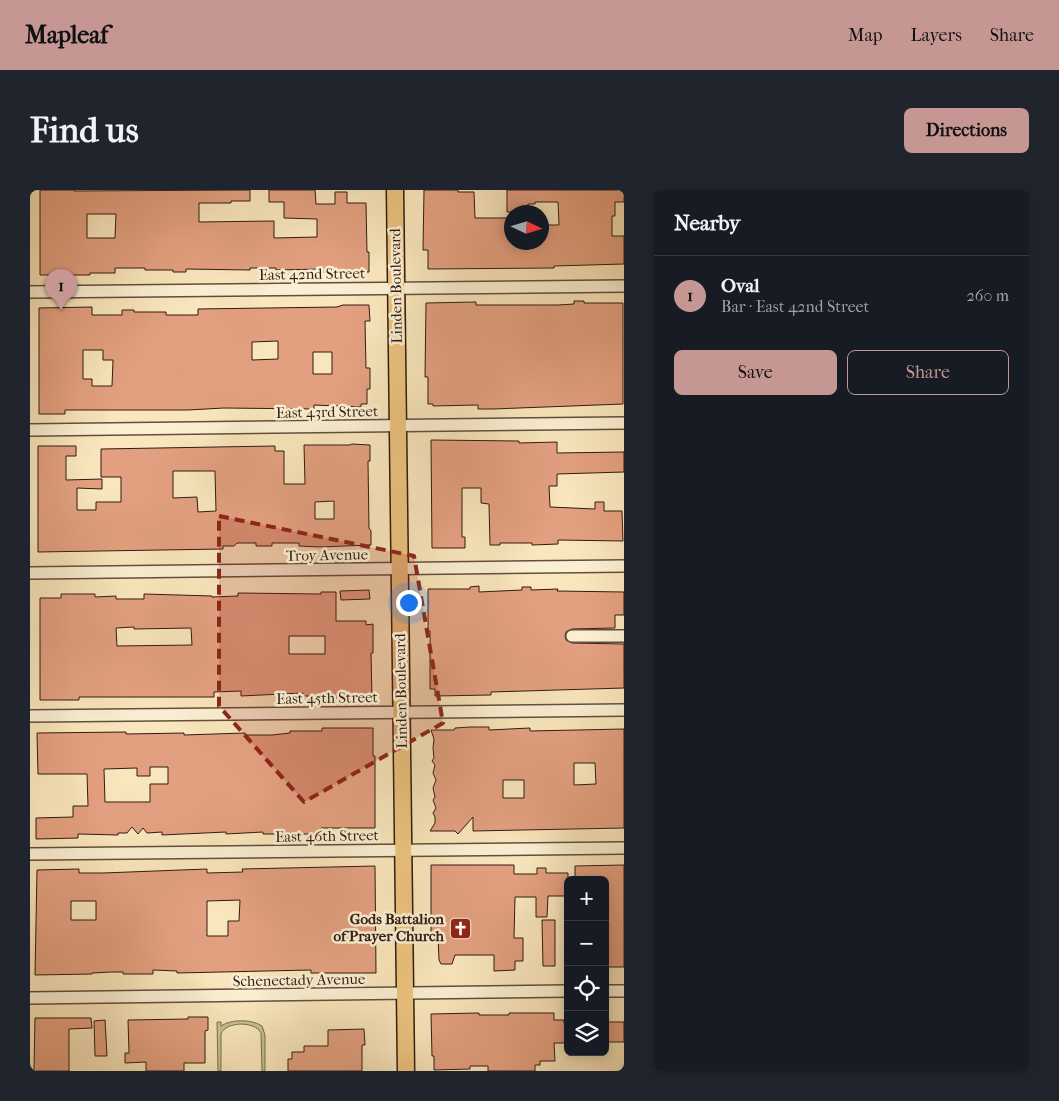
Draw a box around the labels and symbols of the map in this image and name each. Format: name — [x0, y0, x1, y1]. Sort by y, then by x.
north arrow — [504, 205, 549, 250]
street label: Linden Boulevard — [386, 227, 406, 344]
street label: East 42nd Street — [259, 264, 366, 284]
pin: 1 — [45, 269, 77, 310]
street label: East 43rd Street — [276, 402, 379, 422]
street label: Troy Avenue — [286, 545, 369, 565]
your location — [396, 590, 422, 616]
street label: Linden Boulevard — [391, 632, 411, 749]
street label: East 45th Street — [276, 688, 379, 708]
street label: East 46th Street — [275, 826, 380, 846]
place label: Gods Battalion of Prayer Church — [333, 910, 445, 945]
church icon: Gods Battalion of Prayer Church — [448, 916, 472, 940]
street label: Schenectady Avenue — [233, 970, 366, 990]

